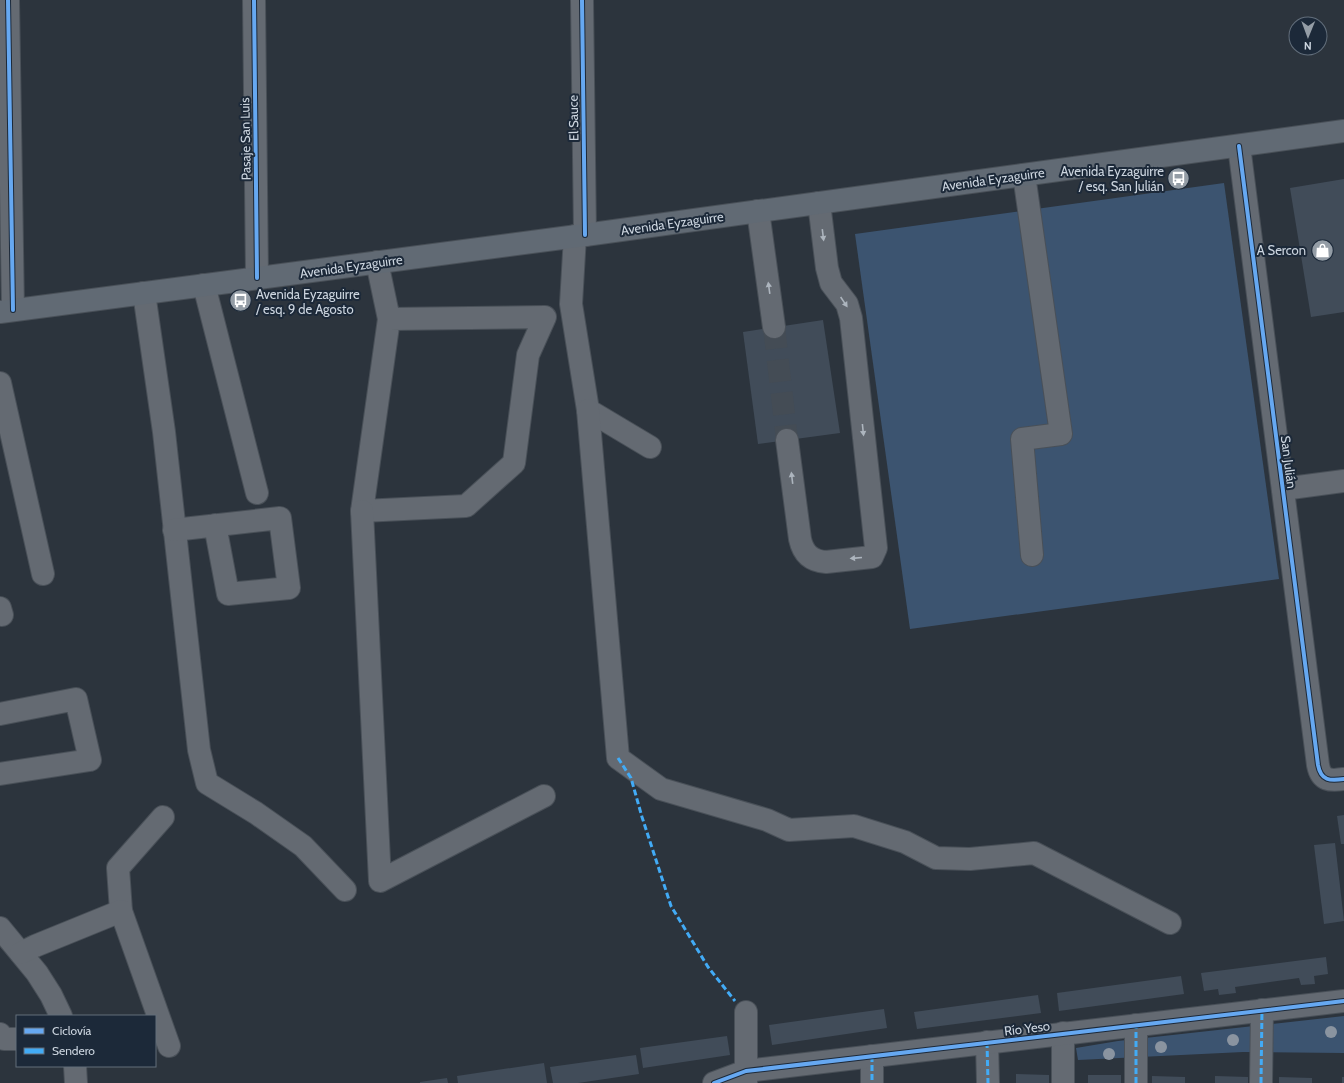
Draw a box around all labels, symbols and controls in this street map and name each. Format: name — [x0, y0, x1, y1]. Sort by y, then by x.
north arrow — [1288, 16, 1328, 56]
text: N — [1304, 39, 1312, 53]
street label: El Sauce — [565, 94, 581, 141]
street label: Pasaje San Luis — [236, 97, 255, 181]
place label: Avenida Eyzaguirre / esq. San Julián — [1060, 163, 1164, 194]
street label: Avenida Eyzaguirre — [941, 164, 1046, 194]
bus stop icon: Avenida Eyzaguirre / esq. San Julián — [1166, 165, 1192, 191]
street label: Avenida Eyzaguirre — [620, 208, 725, 238]
one-way arrow — [820, 229, 827, 241]
shop icon: A Sercon — [1309, 237, 1335, 263]
place label: A Sercon — [1257, 242, 1306, 258]
street label: Avenida Eyzaguirre — [299, 251, 404, 281]
one-way arrow — [766, 282, 772, 294]
place label: Avenida Eyzaguirre / esq. 9 de Agosto — [255, 286, 360, 317]
bus stop icon: Avenida Eyzaguirre / esq. 9 de Agosto — [227, 288, 253, 314]
one-way arrow — [840, 297, 848, 308]
one-way arrow — [859, 424, 866, 436]
street label: San Julián — [1278, 435, 1300, 489]
one-way arrow — [789, 472, 795, 484]
one-way arrow — [850, 555, 862, 561]
legend — [16, 1015, 156, 1067]
street label: Río Yeso — [1003, 1017, 1051, 1039]
text: Ciclovía — [52, 1023, 91, 1038]
text: Sendero — [52, 1043, 95, 1058]

